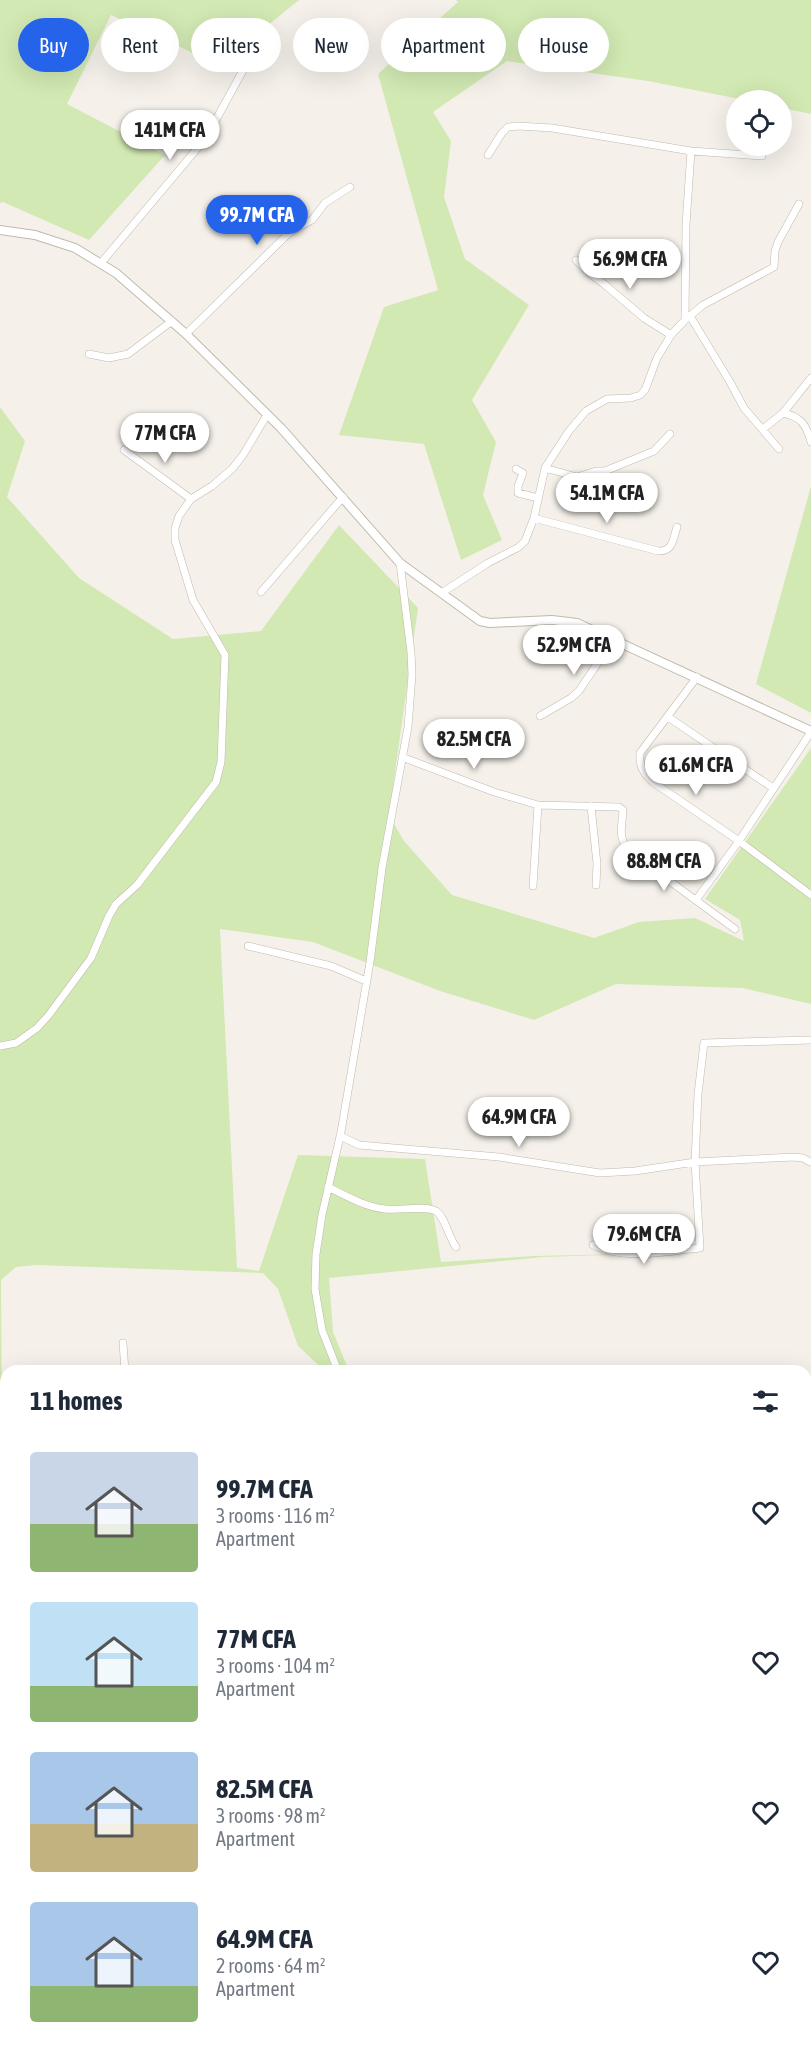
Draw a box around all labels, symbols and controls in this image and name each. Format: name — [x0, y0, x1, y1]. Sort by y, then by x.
chip: Buy — [18, 18, 89, 72]
chip: Rent — [101, 18, 179, 72]
chip: Filters — [191, 18, 281, 72]
chip: New — [293, 18, 369, 72]
chip: Apartment — [381, 18, 506, 72]
chip: House — [518, 18, 609, 72]
map controls — [726, 90, 792, 156]
button: locate — [726, 90, 792, 156]
pin: 141M CFA — [108, 110, 232, 161]
text: 141M CFA — [135, 118, 205, 141]
pin: 99.7M CFA — [188, 195, 326, 246]
text: 99.7M CFA — [220, 203, 294, 226]
pin: 56.9M CFA — [561, 239, 699, 290]
text: 56.9M CFA — [593, 247, 667, 270]
pin: 77M CFA — [110, 413, 220, 464]
text: 77M CFA — [134, 421, 196, 444]
pin: 54.1M CFA — [538, 473, 676, 524]
text: 54.1M CFA — [570, 481, 644, 504]
pin: 52.9M CFA — [505, 625, 643, 676]
text: 52.9M CFA — [537, 633, 611, 656]
pin: 82.5M CFA — [405, 719, 543, 770]
text: 82.5M CFA — [437, 727, 511, 750]
pin: 61.6M CFA — [627, 745, 765, 796]
text: 61.6M CFA — [659, 753, 733, 776]
pin: 88.8M CFA — [595, 841, 733, 892]
text: 88.8M CFA — [627, 849, 701, 872]
pin: 64.9M CFA — [450, 1097, 588, 1148]
text: 64.9M CFA — [482, 1105, 556, 1128]
pin: 79.6M CFA — [575, 1214, 713, 1265]
text: 79.6M CFA — [607, 1222, 681, 1245]
icon: filters — [749, 1385, 782, 1418]
text: 11 homes — [30, 1386, 123, 1416]
text: 99.7M CFA — [216, 1474, 313, 1504]
icon: home — [78, 1476, 150, 1548]
icon: heart — [749, 1496, 782, 1529]
text: 3 rooms · 116 m² — [216, 1504, 335, 1527]
text: Apartment — [216, 1527, 295, 1550]
text: 77M CFA — [216, 1624, 296, 1654]
icon: home — [78, 1626, 150, 1698]
icon: heart — [749, 1646, 782, 1679]
text: 3 rooms · 104 m² — [216, 1654, 335, 1677]
text: Apartment — [216, 1677, 295, 1700]
text: 82.5M CFA — [216, 1774, 313, 1804]
icon: home — [78, 1776, 150, 1848]
icon: heart — [749, 1796, 782, 1829]
text: 3 rooms · 98 m² — [216, 1804, 326, 1827]
text: Apartment — [216, 1827, 295, 1850]
text: 64.9M CFA — [216, 1924, 313, 1954]
icon: home — [78, 1926, 150, 1998]
icon: heart — [749, 1946, 782, 1979]
text: 2 rooms · 64 m² — [216, 1954, 326, 1977]
text: Apartment — [216, 1977, 295, 2000]

